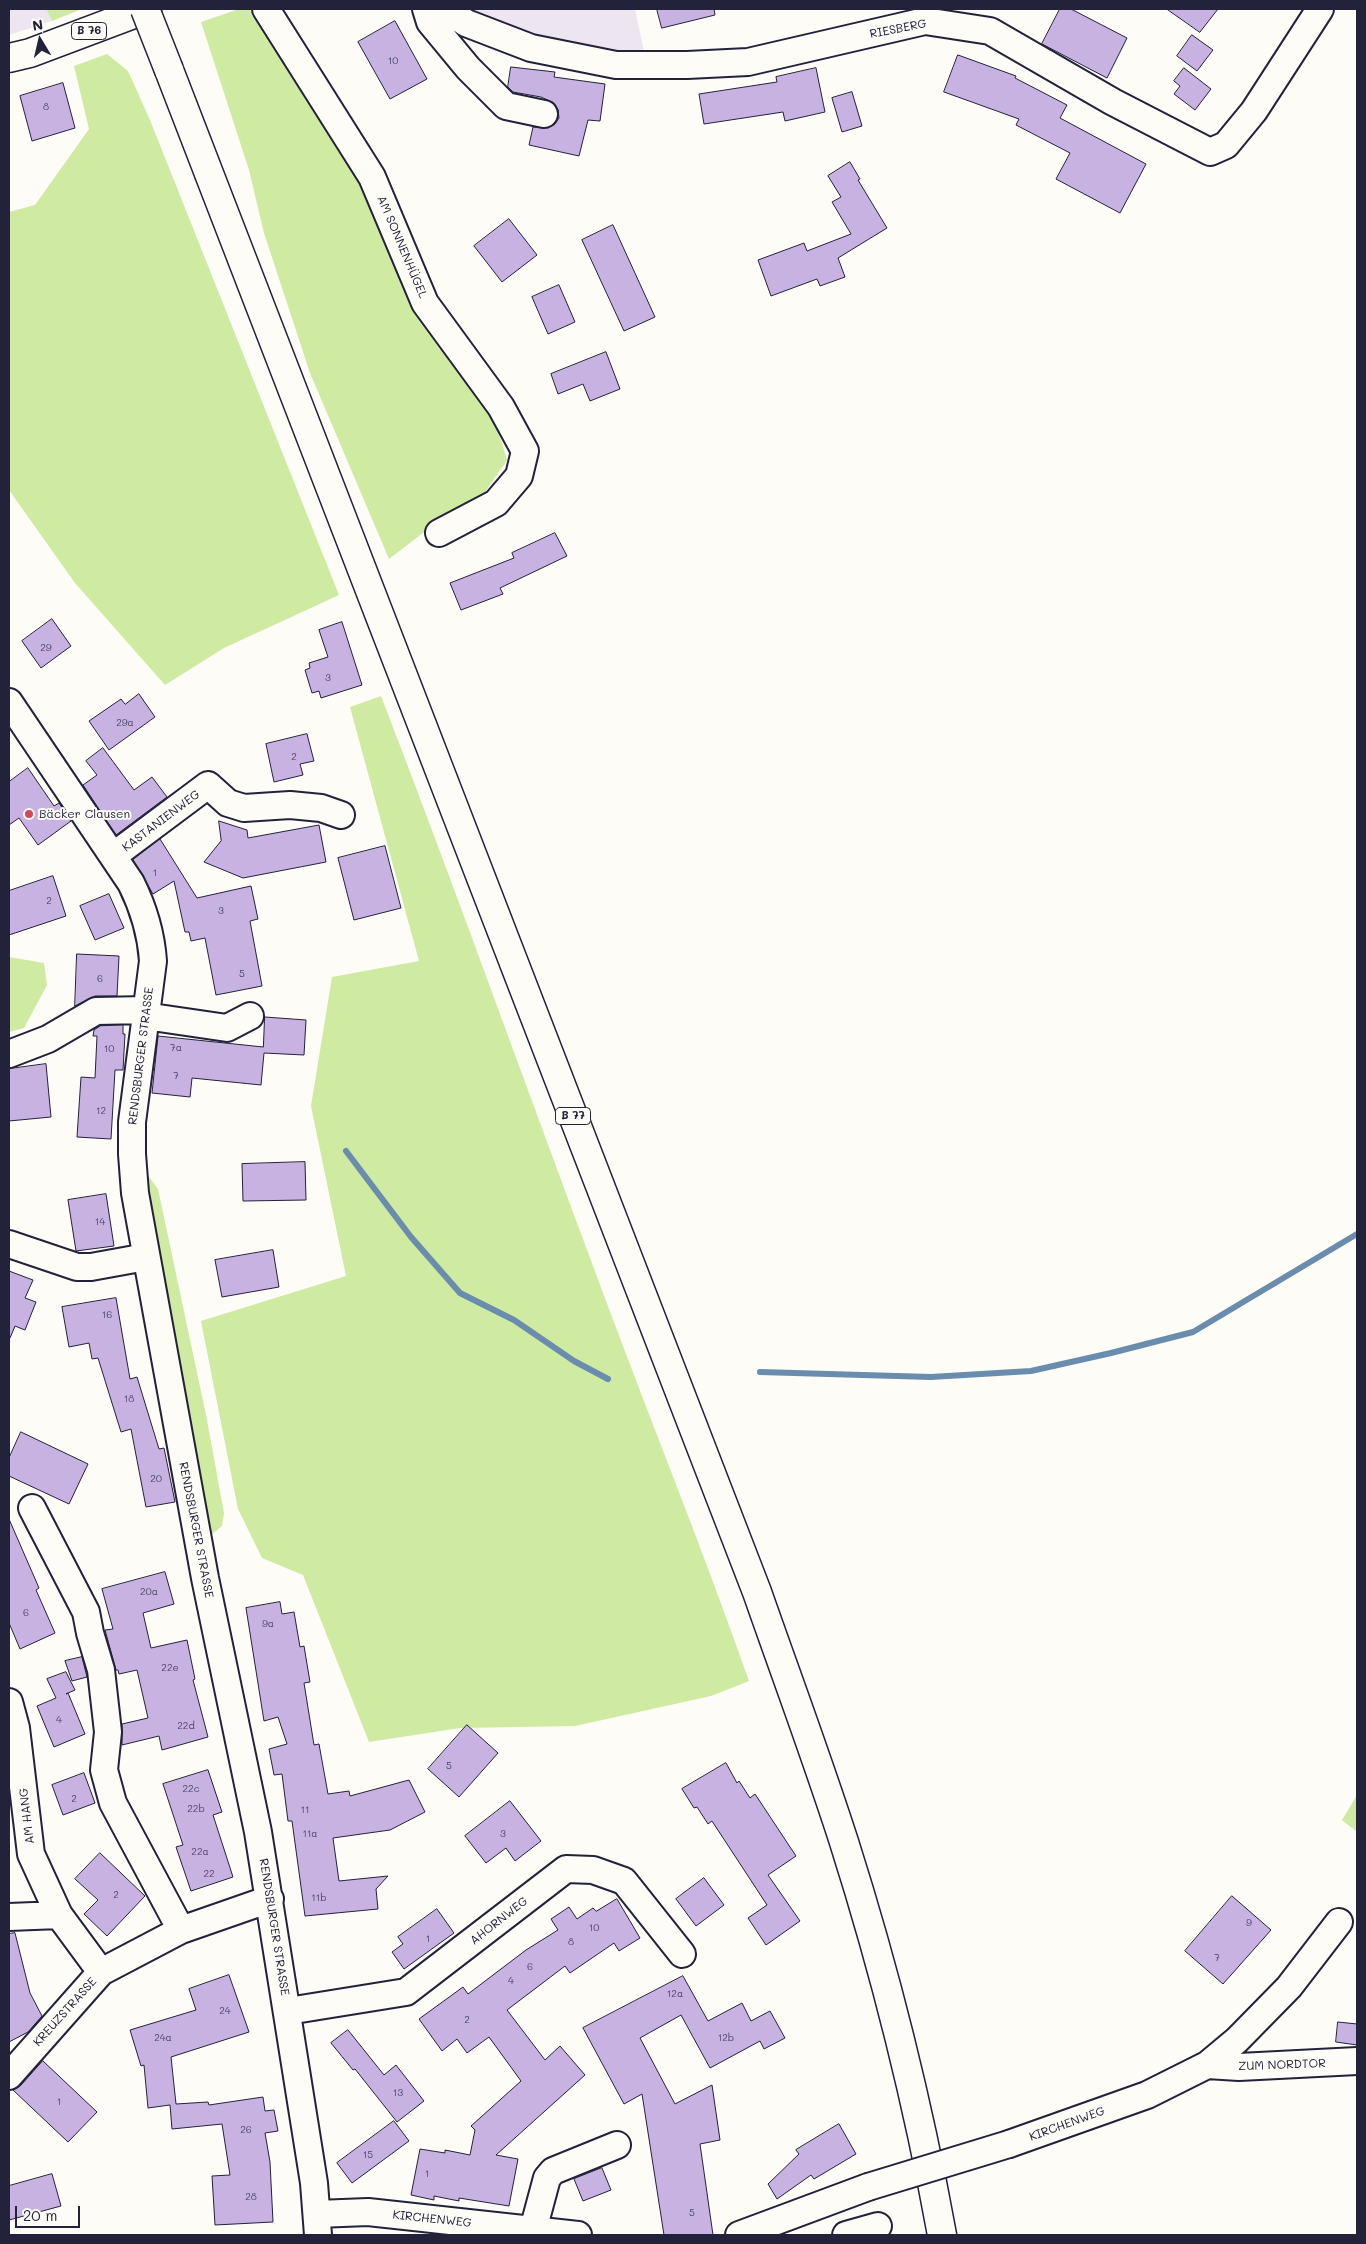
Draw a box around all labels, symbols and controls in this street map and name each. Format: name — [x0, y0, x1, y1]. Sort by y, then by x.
text: N — [31, 14, 44, 35]
north arrow — [15, 15, 65, 65]
street label: RIESBERG — [868, 16, 928, 42]
road number: B 76 — [72, 22, 106, 40]
house number: 10 — [388, 55, 398, 67]
house number: 8 — [43, 101, 49, 113]
street label: AM SONNENHÜGEL — [374, 194, 430, 300]
house number: 29 — [40, 642, 52, 654]
house number: 3 — [325, 672, 331, 684]
house number: 29a — [116, 717, 134, 729]
house number: 2 — [291, 751, 297, 763]
street label: KASTANIENWEG — [119, 787, 203, 855]
place label: Bäcker Clausen — [39, 807, 130, 821]
marker: Bäcker Clausen — [23, 808, 35, 820]
house number: 1 — [153, 867, 157, 879]
house number: 2 — [46, 895, 52, 907]
house number: 3 — [218, 905, 224, 917]
house number: 5 — [239, 968, 245, 980]
house number: 6 — [97, 973, 103, 985]
street label: RENDSBURGER STRASSE — [125, 986, 157, 1126]
house number: 7a — [170, 1042, 182, 1054]
house number: 10 — [104, 1043, 114, 1055]
house number: 7 — [173, 1070, 179, 1082]
house number: 12 — [96, 1105, 106, 1117]
road number: B 77 — [556, 1108, 590, 1124]
house number: 14 — [95, 1216, 105, 1228]
house number: 16 — [102, 1309, 112, 1321]
house number: 18 — [124, 1393, 134, 1405]
street label: RENDSBURGER STRASSE — [176, 1461, 216, 1599]
house number: 20 — [150, 1473, 162, 1485]
house number: 20a — [140, 1586, 158, 1598]
house number: 6 — [23, 1607, 29, 1619]
house number: 9a — [262, 1618, 274, 1630]
house number: 22e — [161, 1662, 179, 1674]
house number: 4 — [56, 1714, 62, 1726]
house number: 22d — [177, 1720, 195, 1732]
house number: 5 — [446, 1760, 452, 1772]
house number: 22c — [182, 1783, 200, 1795]
street label: AM HANG — [16, 1787, 38, 1845]
house number: 2 — [71, 1793, 77, 1805]
house number: 22b — [187, 1803, 205, 1815]
house number: 11 — [301, 1804, 309, 1816]
house number: 11a — [302, 1828, 318, 1840]
house number: 3 — [500, 1828, 506, 1840]
house number: 22a — [191, 1846, 209, 1858]
street label: RENDSBURGER STRASSE — [256, 1857, 292, 1997]
house number: 22 — [203, 1868, 215, 1880]
house number: 2 — [113, 1889, 119, 1901]
house number: 11b — [311, 1892, 327, 1904]
street label: AHORNWEG — [467, 1894, 531, 1948]
house number: 9 — [1246, 1917, 1252, 1929]
house number: 10 — [589, 1922, 599, 1934]
house number: 1 — [426, 1933, 430, 1945]
house number: 8 — [568, 1936, 574, 1948]
house number: 7 — [1214, 1952, 1220, 1964]
house number: 6 — [527, 1961, 533, 1973]
street label: KREUZSTRASSE — [30, 1975, 100, 2049]
house number: 4 — [508, 1975, 514, 1987]
house number: 12a — [667, 1988, 683, 2000]
house number: 24 — [219, 2005, 231, 2017]
house number: 2 — [464, 2014, 470, 2026]
house number: 24a — [154, 2032, 172, 2044]
house number: 12b — [718, 2032, 734, 2044]
street label: ZUM NORDTOR — [1238, 2056, 1326, 2074]
house number: 13 — [393, 2087, 403, 2099]
house number: 1 — [57, 2096, 61, 2108]
street label: KIRCHENWEG — [1027, 2104, 1107, 2144]
house number: 26 — [240, 2124, 252, 2136]
house number: 15 — [363, 2149, 373, 2161]
house number: 1 — [425, 2168, 429, 2180]
house number: 28 — [245, 2191, 257, 2203]
scale bar — [18, 2196, 82, 2228]
text: 20 m — [23, 2205, 57, 2225]
house number: 5 — [689, 2207, 695, 2219]
street label: KIRCHENWEG — [392, 2208, 472, 2230]

